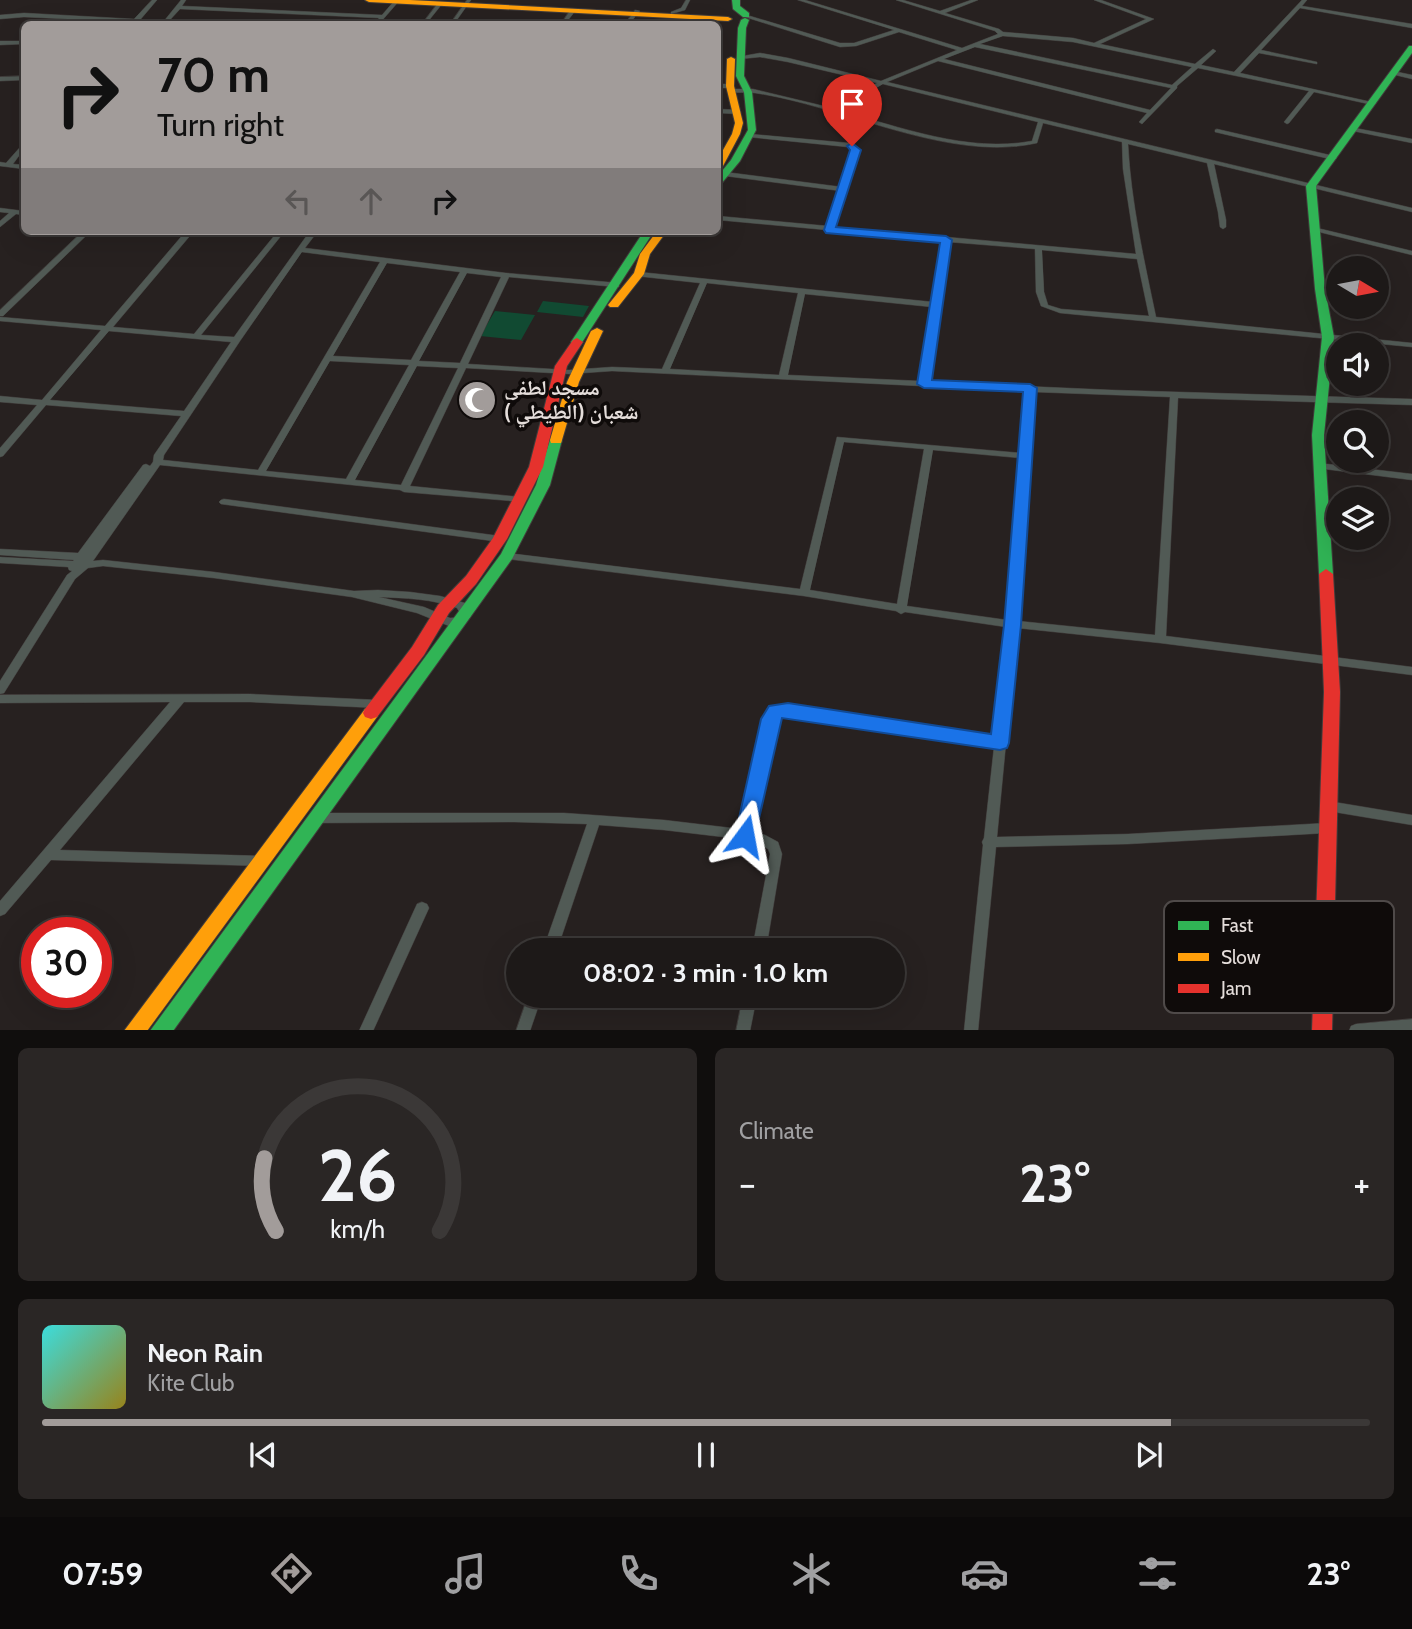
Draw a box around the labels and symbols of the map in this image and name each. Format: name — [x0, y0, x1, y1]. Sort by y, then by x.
pin — [822, 74, 882, 146]
north arrow — [1326, 256, 1390, 318]
place label: مسجد لطفي شعبان (الطيطي ) — [504, 375, 638, 428]
mosque icon: مسجد لطفي شعبان (الطيطي ) — [456, 379, 498, 421]
position arrow — [708, 799, 782, 873]
legend — [1164, 901, 1394, 1013]
text: Fast — [1221, 914, 1254, 937]
speed limit sign: 30 — [21, 917, 112, 1008]
text: Slow — [1221, 946, 1261, 969]
text: Jam — [1220, 977, 1251, 1000]

